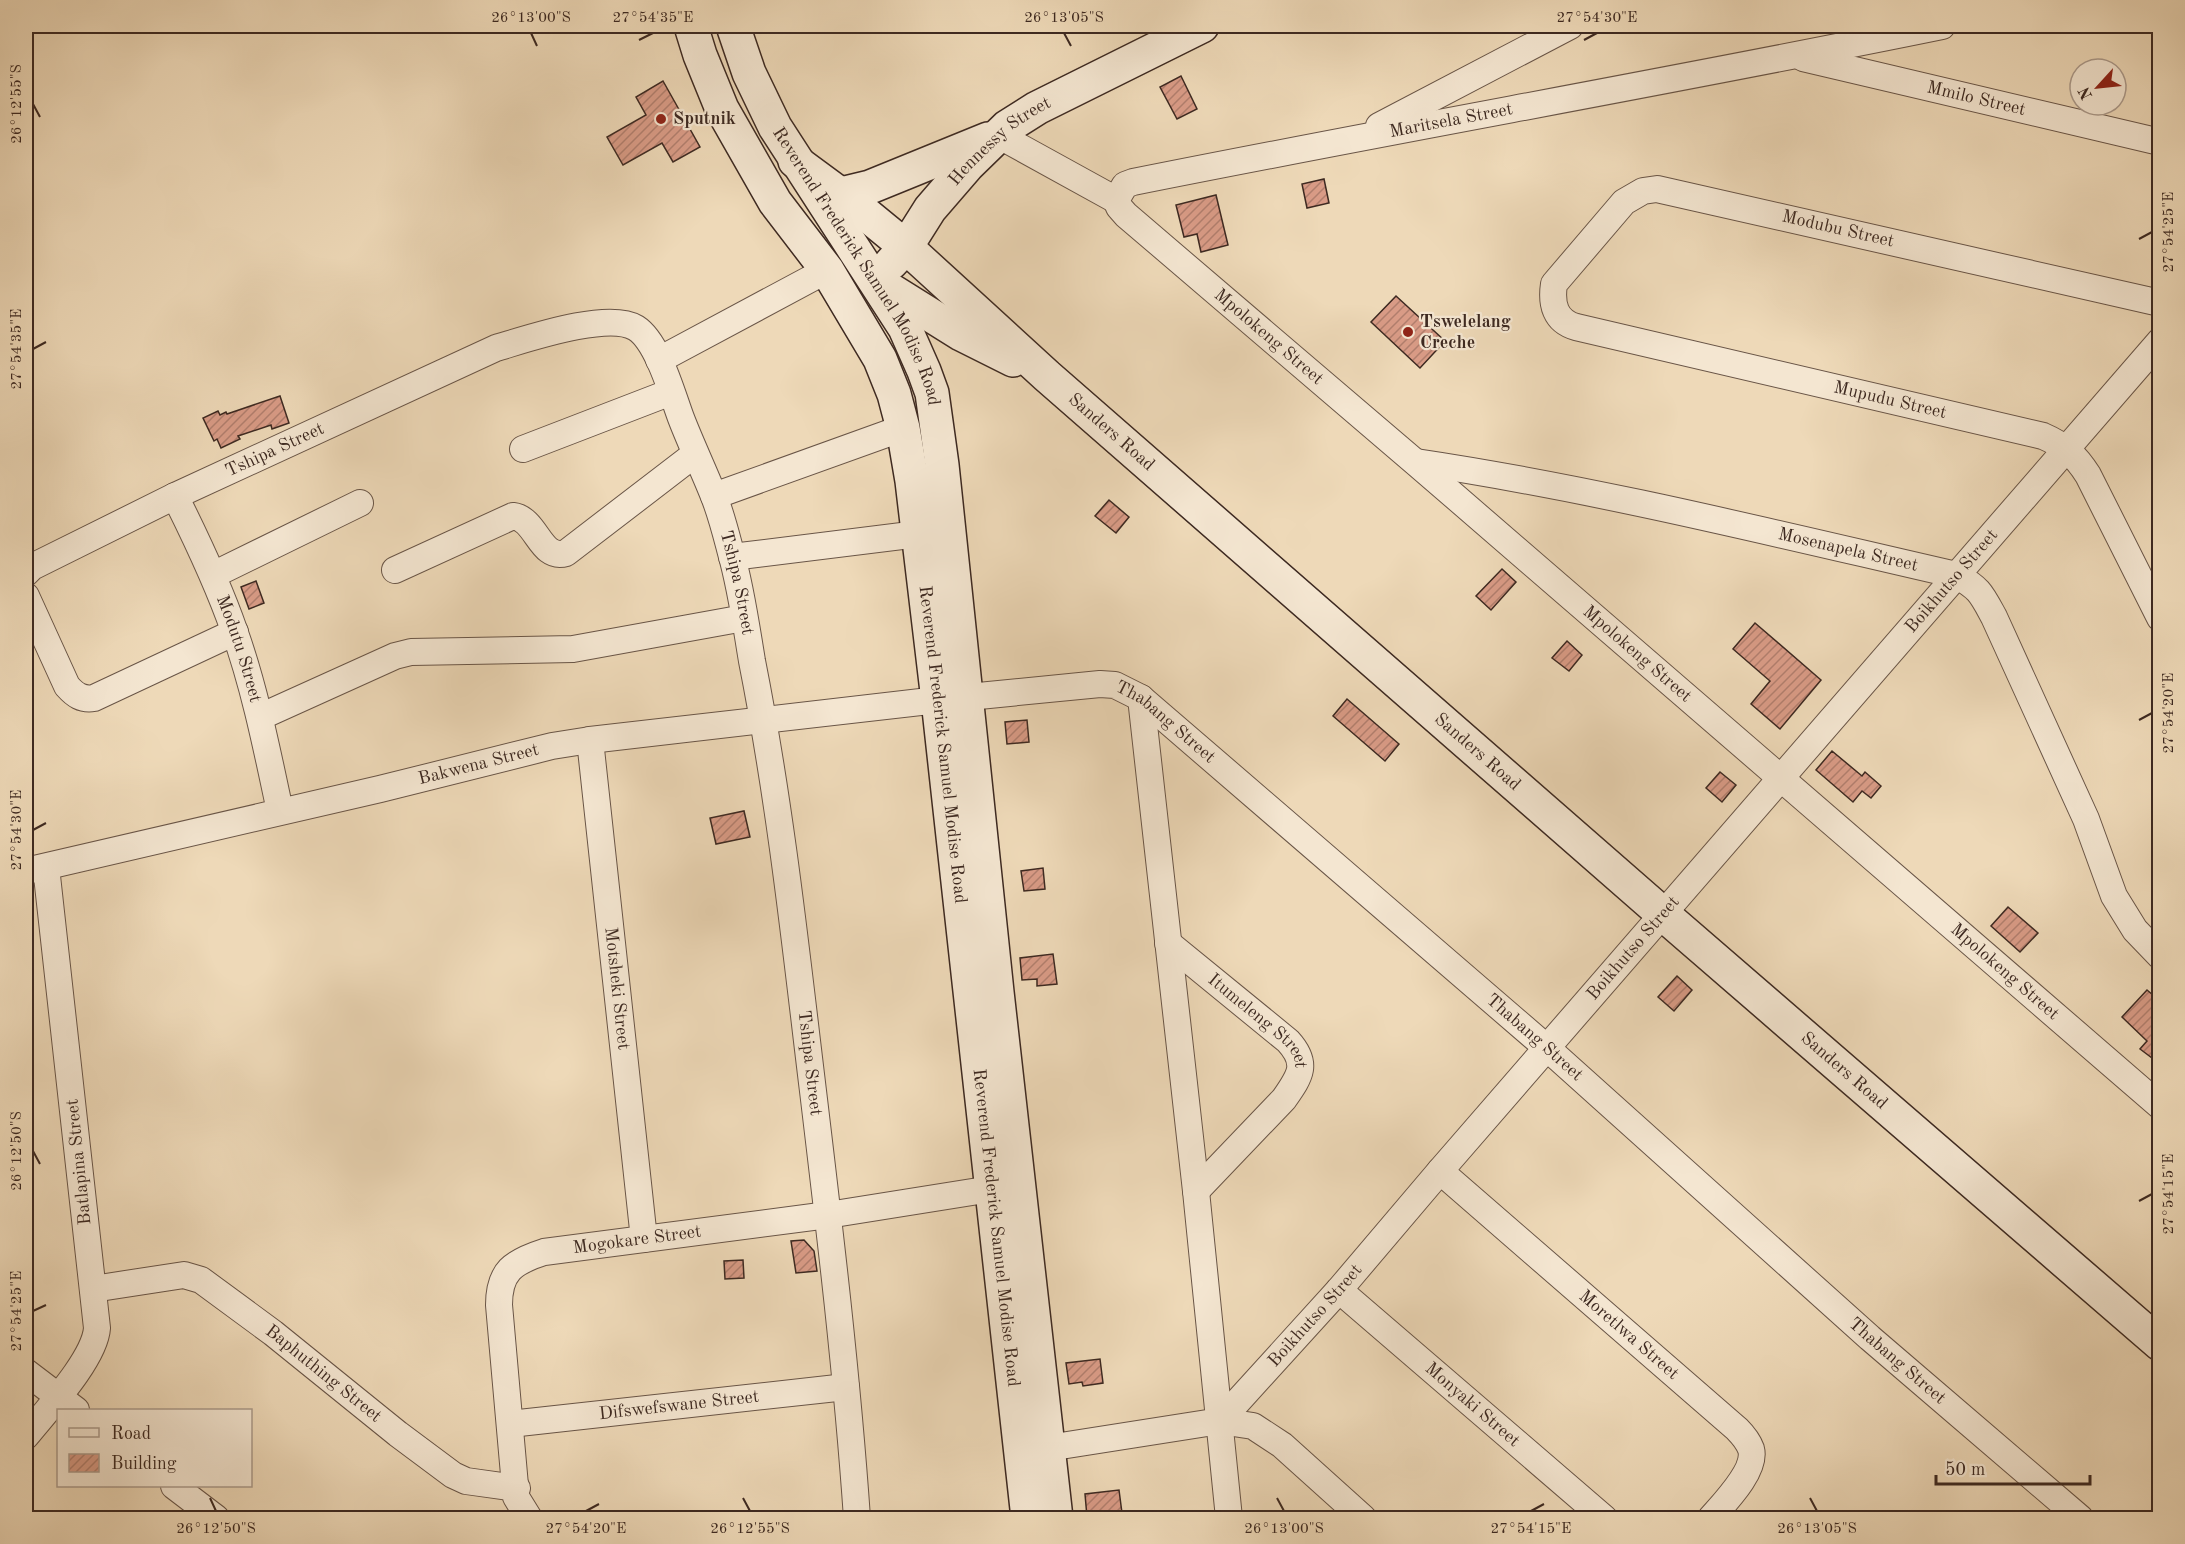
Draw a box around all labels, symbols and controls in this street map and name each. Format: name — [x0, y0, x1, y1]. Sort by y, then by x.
text: 26°13'00"S — [491, 11, 571, 26]
text: 27°54'35"E — [613, 11, 693, 26]
text: 26°13'05"S — [1024, 11, 1104, 26]
text: 27°54'30"E — [1557, 11, 1637, 26]
north arrow — [2068, 57, 2128, 117]
text: 26°12'55"S — [10, 64, 25, 144]
street label: Mmilo Street — [1925, 78, 2027, 119]
text: N — [2076, 83, 2096, 102]
street label: Hennessy Street — [945, 94, 1054, 189]
street label: Maritsela Street — [1388, 100, 1514, 141]
place label: Sputnik — [673, 110, 736, 128]
marker: Sputnik — [654, 112, 668, 126]
street label: Reverend Frederick Samuel Modise Road — [769, 124, 943, 407]
text: 27°54'25"E — [2162, 192, 2177, 272]
street label: Modubu Street — [1780, 207, 1896, 251]
street label: Mpolokeng Street — [1211, 286, 1327, 388]
text: 27°54'35"E — [10, 309, 25, 389]
place label: Tswelelang Creche — [1420, 313, 1511, 352]
marker: Tswelelang Creche — [1401, 325, 1415, 339]
street label: Mupudu Street — [1832, 378, 1948, 422]
street label: Sanders Road — [1065, 390, 1158, 474]
street label: Tshipa Street — [223, 420, 327, 480]
street label: Mosenapela Street — [1776, 525, 1920, 575]
street label: Boikhutso Street — [1902, 526, 2001, 636]
street label: Tshipa Street — [717, 529, 757, 636]
street label: Reverend Frederick Samuel Modise Road — [916, 585, 969, 905]
street label: Modutu Street — [213, 593, 264, 704]
street label: Mpolokeng Street — [1579, 602, 1695, 706]
text: 27°54'20"E — [2162, 673, 2177, 753]
street label: Thabang Street — [1113, 678, 1219, 767]
street label: Sanders Road — [1431, 710, 1524, 794]
street label: Bakwena Street — [416, 741, 541, 788]
text: 27°54'30"E — [10, 790, 25, 870]
street label: Boikhutso Street — [1584, 893, 1683, 1004]
street label: Mpolokeng Street — [1947, 920, 2063, 1023]
street label: Motsheki Street — [601, 926, 632, 1051]
street label: Itumeleng Street — [1205, 970, 1309, 1068]
street label: Thabang Street — [1483, 991, 1586, 1085]
street label: Tshipa Street — [794, 1009, 825, 1117]
street label: Sanders Road — [1797, 1029, 1891, 1113]
street label: Reverend Frederick Samuel Modise Road — [970, 1068, 1023, 1388]
street label: Batlapina Street — [63, 1098, 95, 1226]
text: 26°12'50"S — [10, 1111, 25, 1191]
text: 27°54'15"E — [2162, 1154, 2177, 1234]
street label: Mogokare Street — [572, 1223, 702, 1257]
street label: Boikhutso Street — [1265, 1261, 1366, 1370]
text: 27°54'25"E — [10, 1271, 25, 1351]
street label: Moretlwa Street — [1575, 1287, 1682, 1383]
street label: Thabang Street — [1845, 1314, 1949, 1408]
street label: Baphuthing Street — [262, 1322, 385, 1426]
street label: Monyaki Street — [1422, 1359, 1523, 1450]
street label: Difswefswane Street — [598, 1388, 760, 1423]
legend — [57, 1409, 252, 1487]
text: Road — [111, 1425, 151, 1443]
scale bar — [1936, 1448, 2090, 1486]
text: Building — [111, 1455, 177, 1473]
text: 50 m — [1945, 1461, 1985, 1479]
text: 26°12'50"S — [176, 1522, 256, 1537]
text: 27°54'20"E — [546, 1522, 626, 1537]
text: 26°12'55"S — [710, 1522, 790, 1537]
text: 26°13'00"S — [1244, 1522, 1324, 1537]
text: 27°54'15"E — [1491, 1522, 1571, 1537]
text: 26°13'05"S — [1777, 1522, 1857, 1537]

